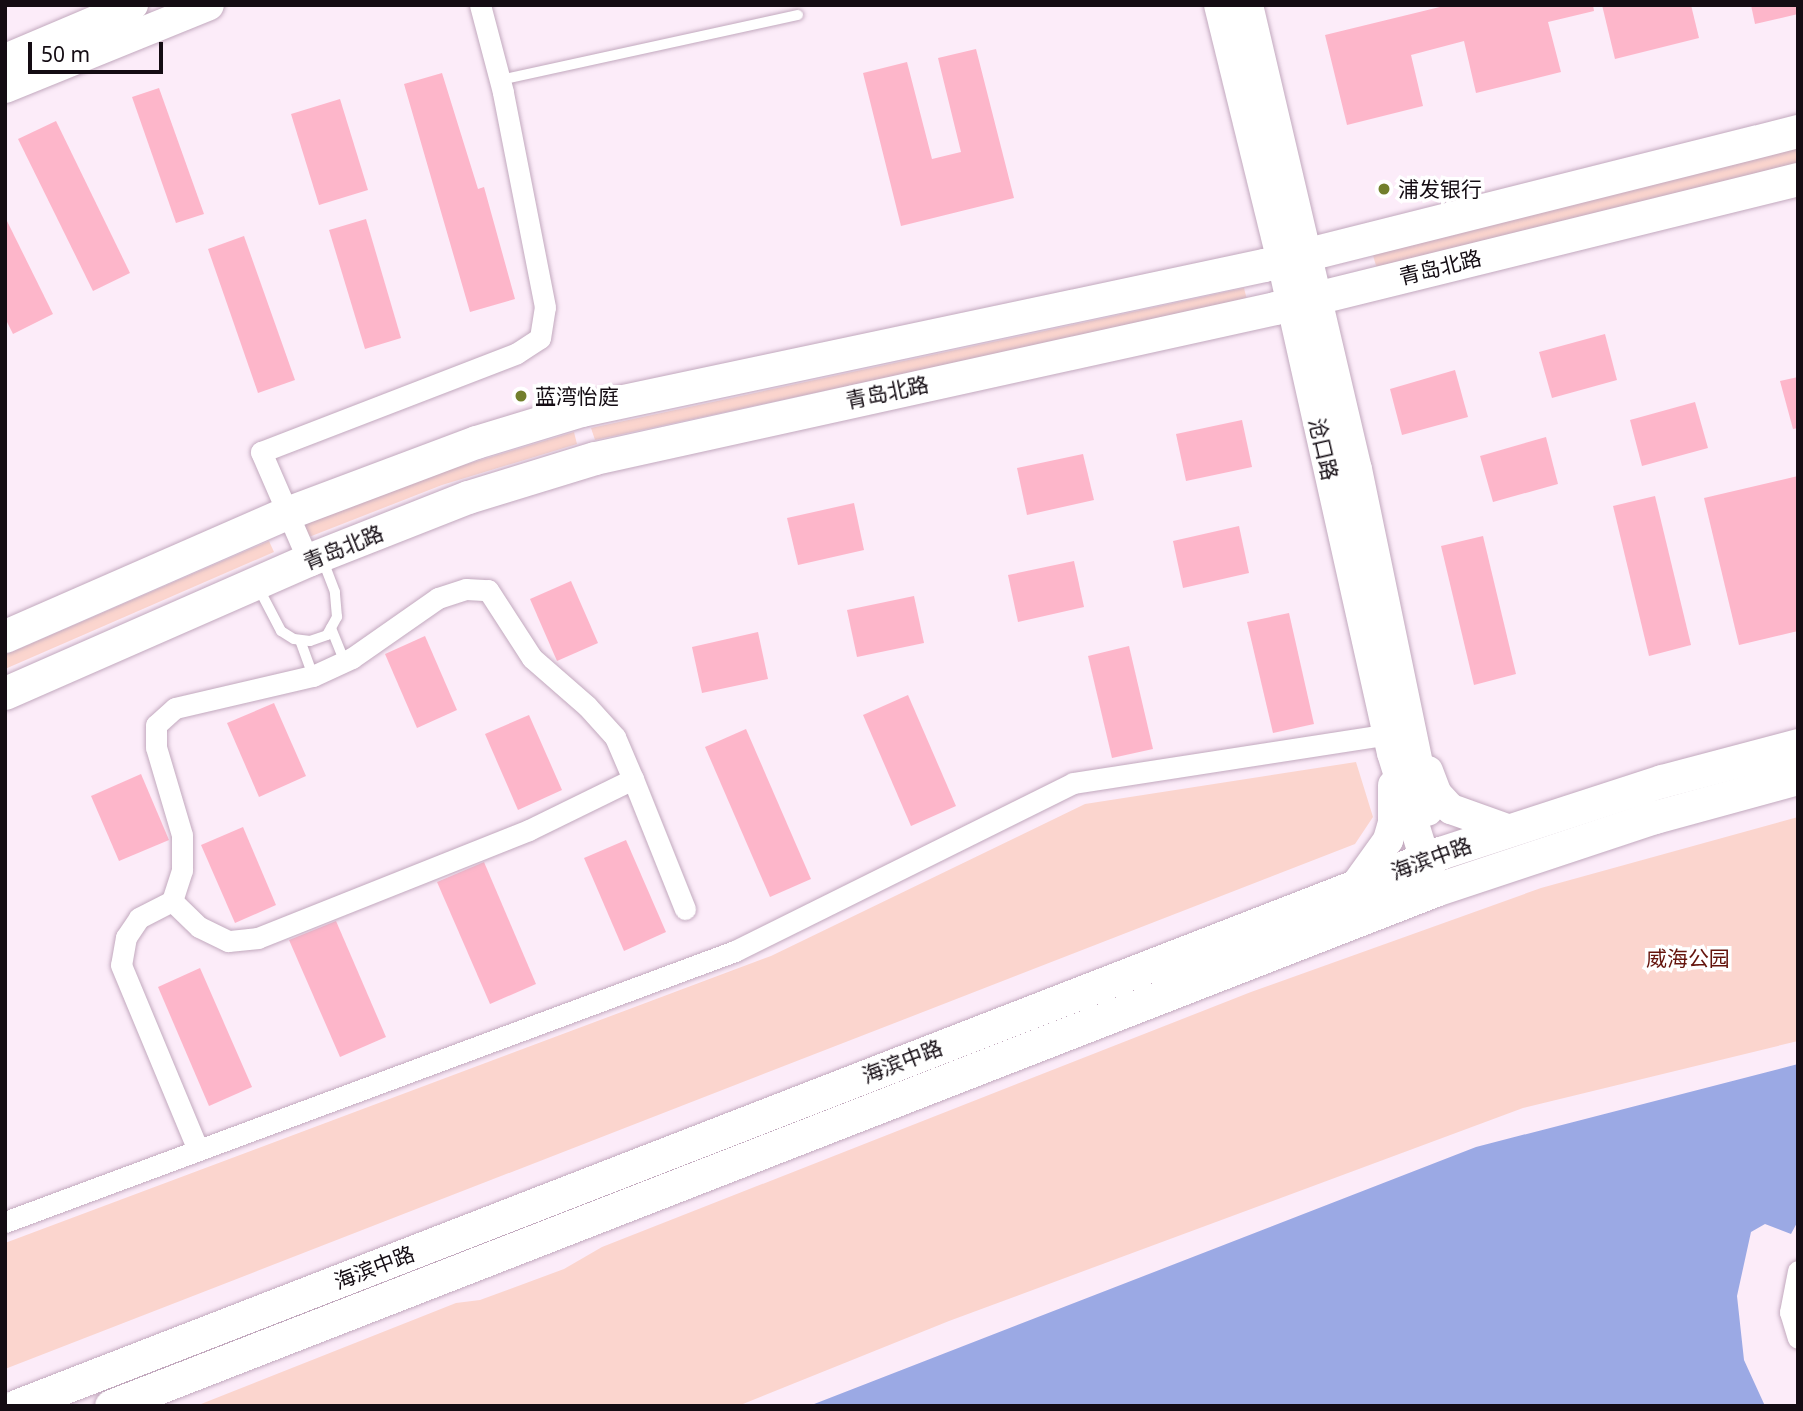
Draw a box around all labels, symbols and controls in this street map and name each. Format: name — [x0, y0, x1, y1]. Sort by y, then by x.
scale bar — [32, 28, 166, 72]
text: 50 m — [41, 40, 90, 68]
place label: 浦发银行 — [1398, 176, 1482, 202]
marker: 浦发银行 — [1376, 181, 1392, 197]
street label: 青岛北路 — [1396, 245, 1484, 289]
street label: 青岛北路 — [843, 371, 931, 413]
place label: 蓝湾怡庭 — [535, 383, 619, 409]
marker: 蓝湾怡庭 — [513, 388, 529, 404]
street label: 沧口路 — [1305, 415, 1343, 483]
street label: 青岛北路 — [299, 520, 387, 574]
street label: 海滨中路 — [1387, 832, 1475, 884]
park label: 威海公园 — [1646, 945, 1730, 971]
street label: 海滨中路 — [858, 1034, 946, 1088]
street label: 海滨中路 — [330, 1240, 418, 1294]

